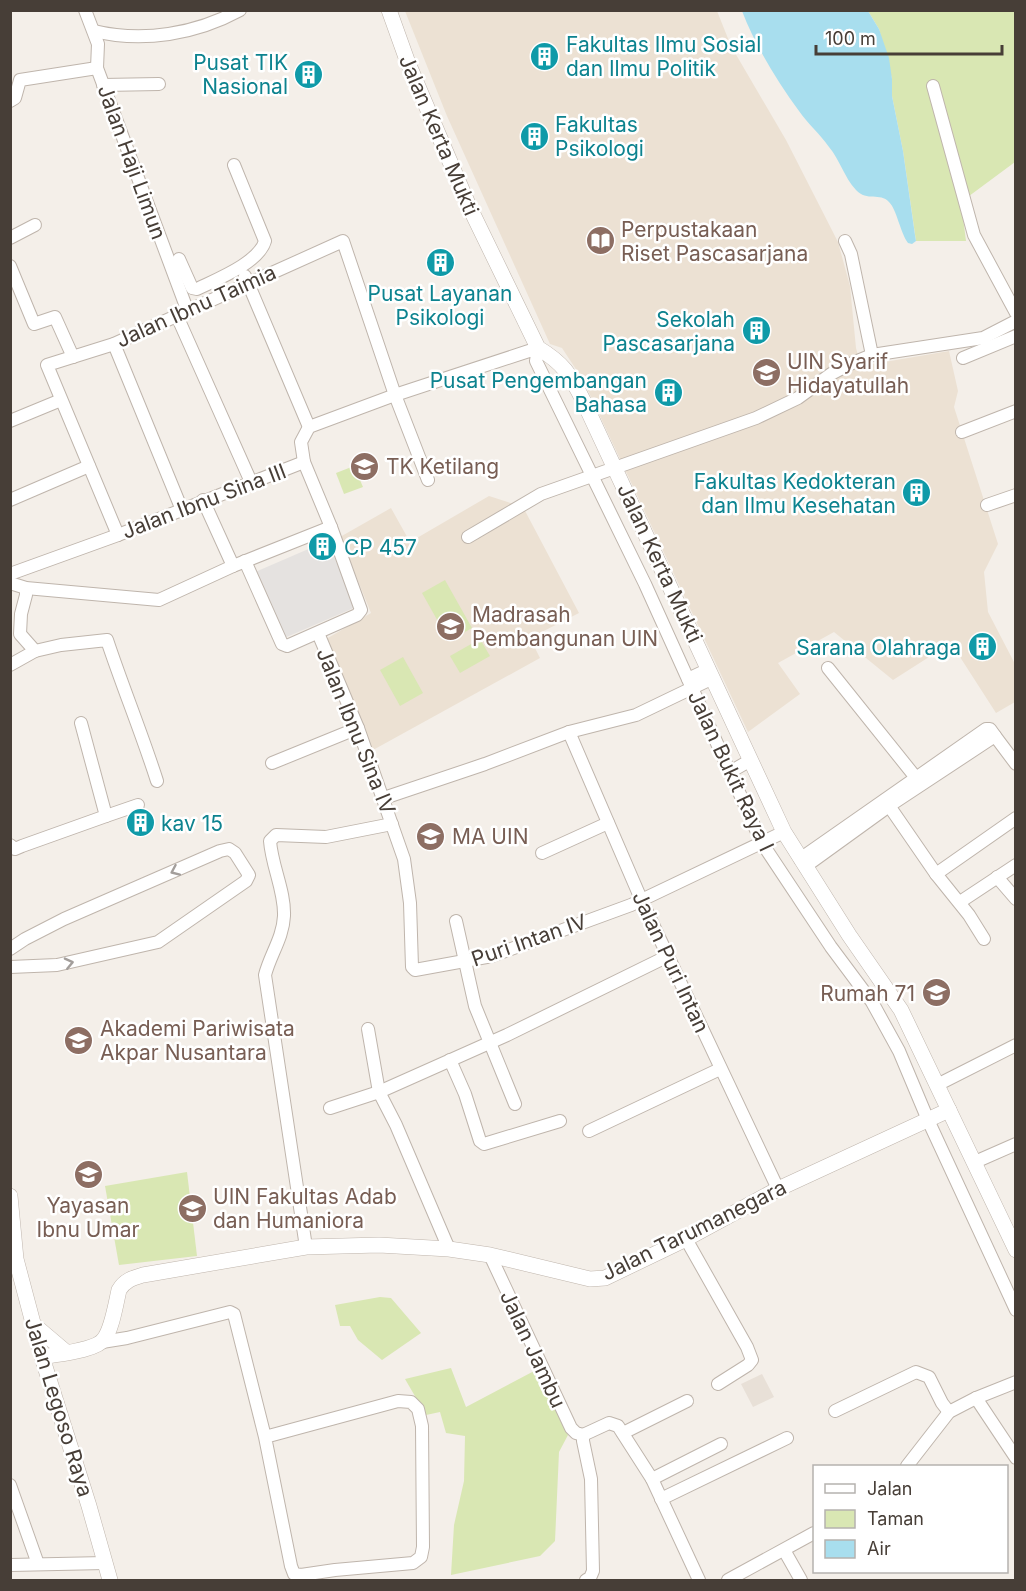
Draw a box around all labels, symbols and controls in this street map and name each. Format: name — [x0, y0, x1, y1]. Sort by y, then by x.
scale bar — [816, 18, 1002, 56]
text: 100 m — [825, 28, 876, 49]
place label: Fakultas Ilmu Sosial dan Ilmu Politik — [566, 32, 761, 81]
building icon: Fakultas Ilmu Sosial dan Ilmu Politik — [529, 40, 561, 72]
place label: Pusat TIK Nasional — [193, 50, 288, 99]
street label: Jalan Kerta Mukti — [394, 51, 484, 219]
building icon: Pusat TIK Nasional — [293, 58, 325, 90]
street label: Jalan Haji Limun — [92, 81, 172, 243]
place label: Fakultas Psikologi — [555, 112, 644, 161]
building icon: Fakultas Psikologi — [518, 120, 550, 152]
place label: Perpustakaan Riset Pascasarjana — [621, 217, 808, 266]
library icon: Perpustakaan Riset Pascasarjana — [584, 225, 616, 257]
building icon: Pusat Layanan Psikologi — [424, 246, 456, 278]
street label: Jalan Ibnu Taimia — [112, 260, 280, 352]
place label: Pusat Layanan Psikologi — [368, 281, 512, 330]
place label: Sekolah Pascasarjana — [603, 307, 735, 356]
building icon: Sekolah Pascasarjana — [740, 315, 772, 347]
place label: UIN Syarif Hidayatullah — [787, 349, 909, 398]
school or university icon: UIN Syarif Hidayatullah — [750, 357, 782, 389]
place label: Pusat Pengembangan Bahasa — [430, 368, 647, 417]
building icon: Pusat Pengembangan Bahasa — [652, 376, 684, 408]
school or university icon: TK Ketilang — [349, 450, 381, 482]
place label: TK Ketilang — [386, 454, 499, 479]
street label: Jalan Ibnu Sina III — [118, 458, 290, 544]
place label: Fakultas Kedokteran dan Ilmu Kesehatan — [694, 469, 896, 518]
building icon: Fakultas Kedokteran dan Ilmu Kesehatan — [901, 477, 933, 509]
street label: Jalan Kerta Mukti — [612, 480, 708, 646]
building icon: CP 457 — [307, 531, 339, 563]
place label: CP 457 — [344, 535, 417, 560]
place label: Madrasah Pembangunan UIN — [472, 602, 658, 651]
school or university icon: Madrasah Pembangunan UIN — [435, 610, 467, 642]
building icon: Sarana Olahraga — [966, 631, 998, 663]
place label: Sarana Olahraga — [796, 635, 961, 660]
street label: Jalan Ibnu Sina IV — [311, 644, 401, 818]
street label: Jalan Bukit Raya I — [683, 687, 779, 855]
building icon: kav 15 — [124, 807, 156, 839]
place label: kav 15 — [161, 811, 223, 836]
school or university icon: MA UIN — [415, 820, 447, 852]
place label: MA UIN — [452, 824, 528, 849]
one-way arrow — [170, 864, 181, 876]
street label: Jalan Puri Intan — [627, 887, 715, 1037]
street label: Puri Intan IV — [468, 909, 590, 971]
one-way arrow — [63, 957, 73, 970]
school or university icon: Rumah 71 — [920, 977, 952, 1009]
place label: Rumah 71 — [820, 981, 915, 1006]
place label: Akademi Pariwisata Akpar Nusantara — [100, 1016, 295, 1065]
school or university icon: Akademi Pariwisata Akpar Nusantara — [63, 1024, 95, 1056]
school or university icon: Yayasan Ibnu Umar — [72, 1158, 104, 1190]
street label: Jalan Tarumanegara — [598, 1174, 790, 1286]
place label: UIN Fakultas Adab dan Humaniora — [213, 1184, 397, 1233]
school or university icon: UIN Fakultas Adab dan Humaniora — [176, 1192, 208, 1224]
place label: Yayasan Ibnu Umar — [37, 1193, 140, 1242]
street label: Jalan Jambu — [495, 1286, 571, 1412]
street label: Jalan Legoso Raya — [20, 1314, 98, 1500]
legend — [813, 1465, 1008, 1573]
text: Jalan — [867, 1478, 912, 1499]
text: Taman — [867, 1508, 924, 1529]
text: Air — [867, 1538, 891, 1559]

